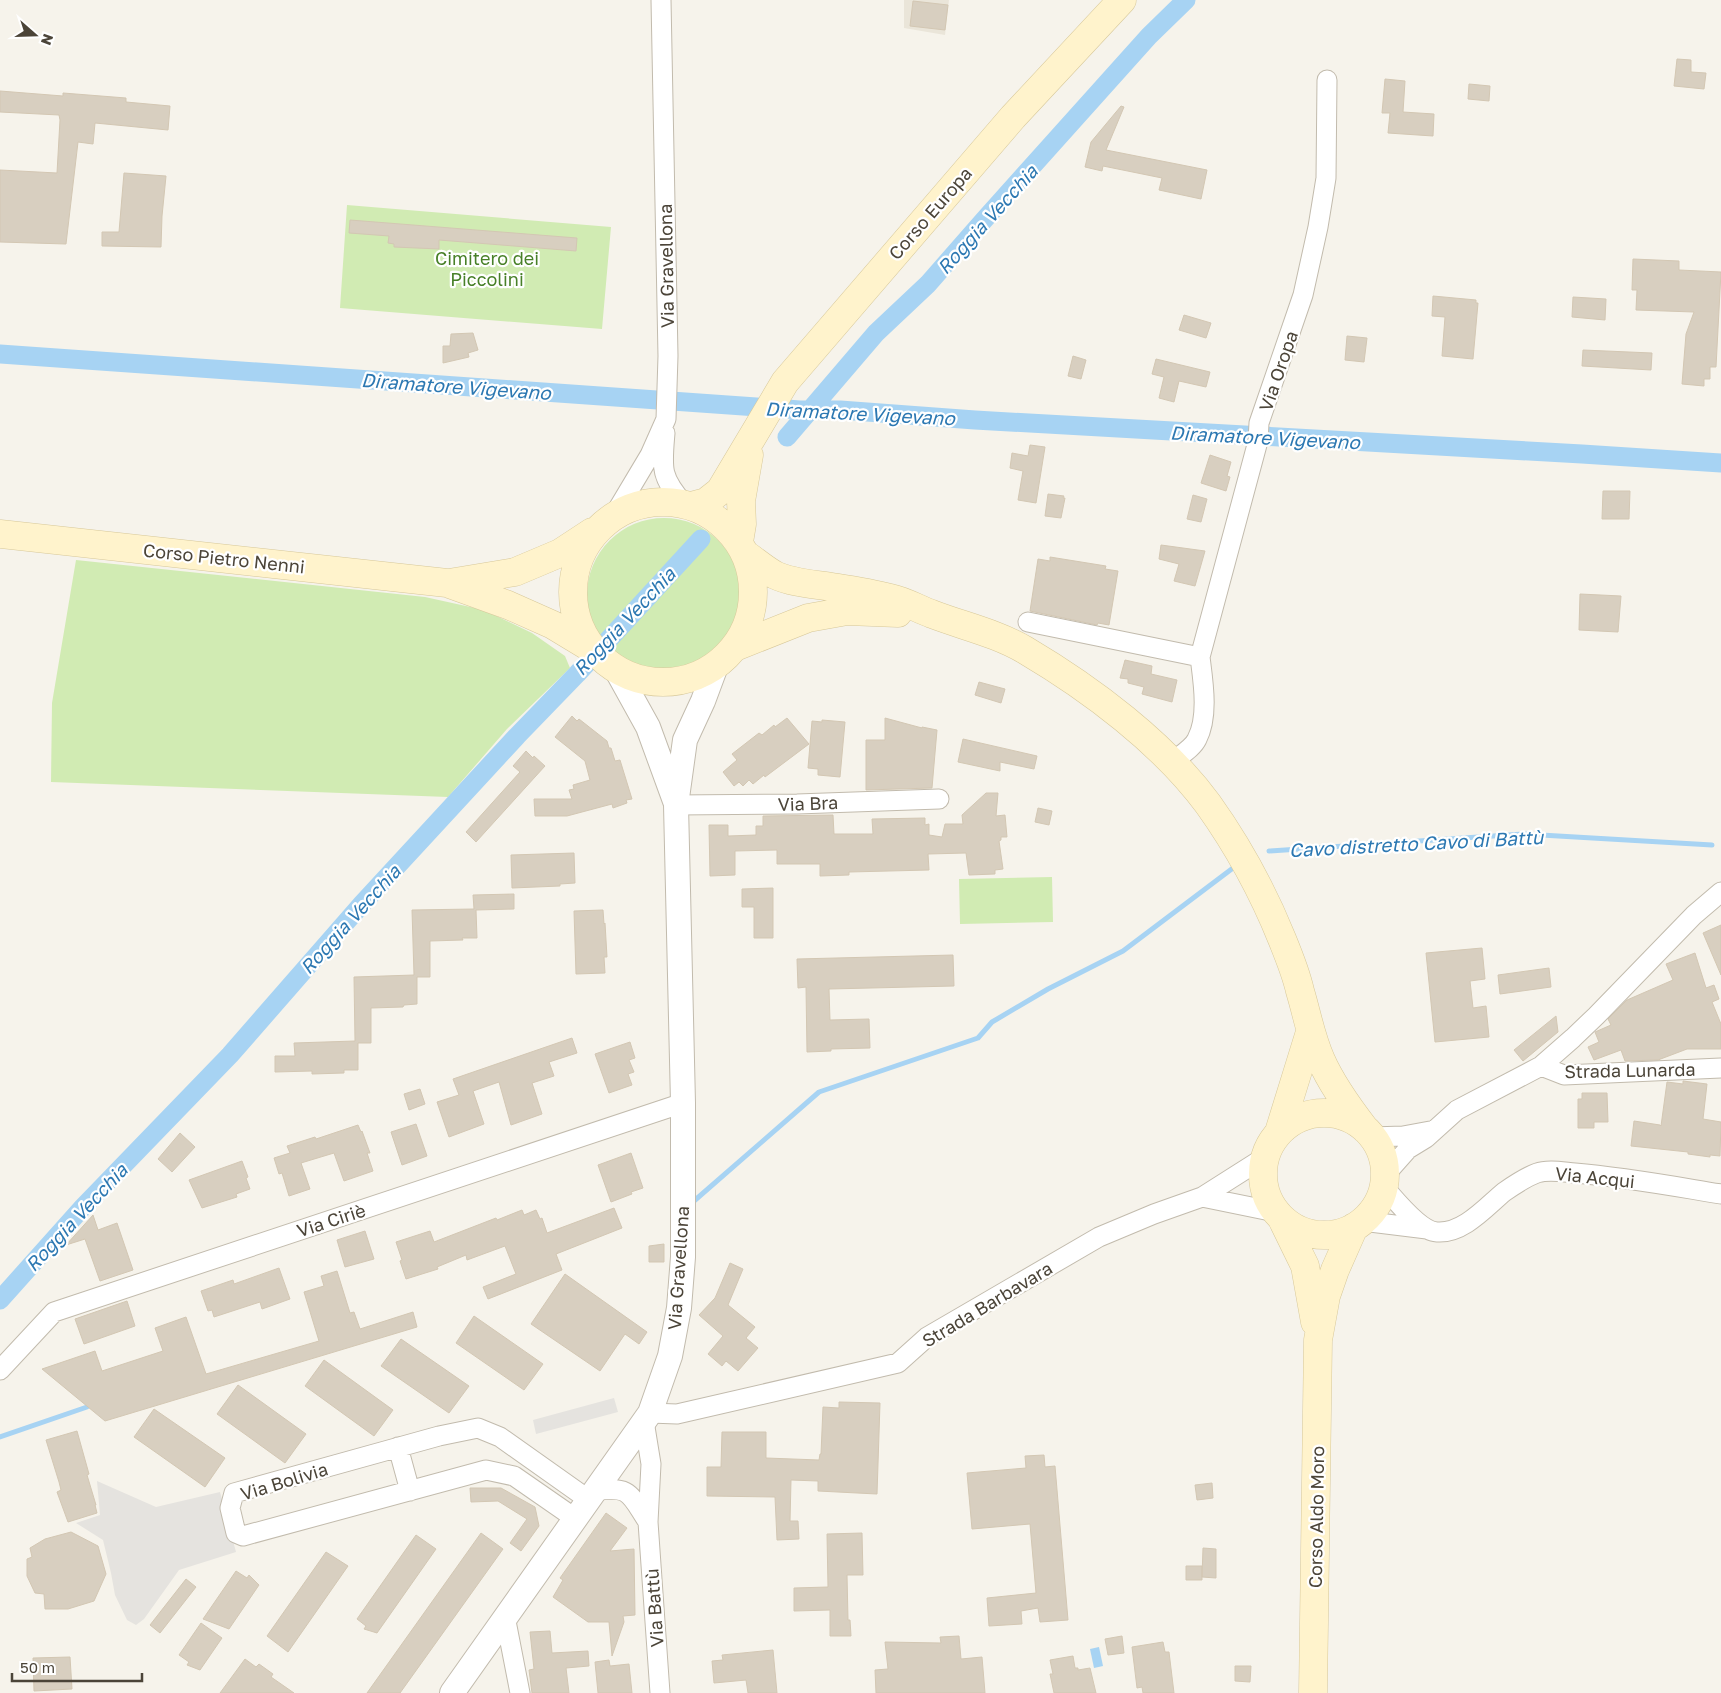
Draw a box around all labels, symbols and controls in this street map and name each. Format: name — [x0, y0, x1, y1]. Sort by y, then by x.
north arrow — [10, 10, 60, 60]
text: N — [38, 32, 57, 48]
water label: Roggia Vecchia — [932, 159, 1043, 278]
street label: Corso Europa — [884, 162, 976, 264]
street label: Via Gravellona — [654, 204, 678, 328]
park label: Cimitero dei Piccolini — [435, 247, 539, 290]
street label: Via Oropa — [1254, 328, 1302, 414]
water label: Diramatore Vigevano — [361, 368, 553, 404]
water label: Diramatore Vigevano — [765, 397, 957, 430]
water label: Diramatore Vigevano — [1170, 421, 1362, 454]
street label: Corso Pietro Nenni — [142, 539, 306, 577]
water label: Roggia Vecchia — [568, 561, 681, 680]
street label: Via Bra — [777, 791, 839, 815]
water label: Cavo distretto Cavo di Battù — [1288, 825, 1545, 861]
water label: Roggia Vecchia — [295, 859, 406, 978]
street label: Strada Lunarda — [1564, 1058, 1696, 1082]
water label: Roggia Vecchia — [20, 1157, 133, 1276]
street label: Via Acqui — [1554, 1162, 1636, 1192]
street label: Via Ciriè — [294, 1199, 368, 1241]
street label: Via Gravellona — [663, 1205, 693, 1331]
street label: Strada Barbavara — [918, 1256, 1056, 1352]
street label: Corso Aldo Moro — [1304, 1446, 1328, 1588]
street label: Via Bolivia — [238, 1457, 330, 1505]
street label: Via Battù — [640, 1568, 668, 1648]
scale bar — [12, 1650, 142, 1682]
text: 50 m — [20, 1658, 55, 1676]

